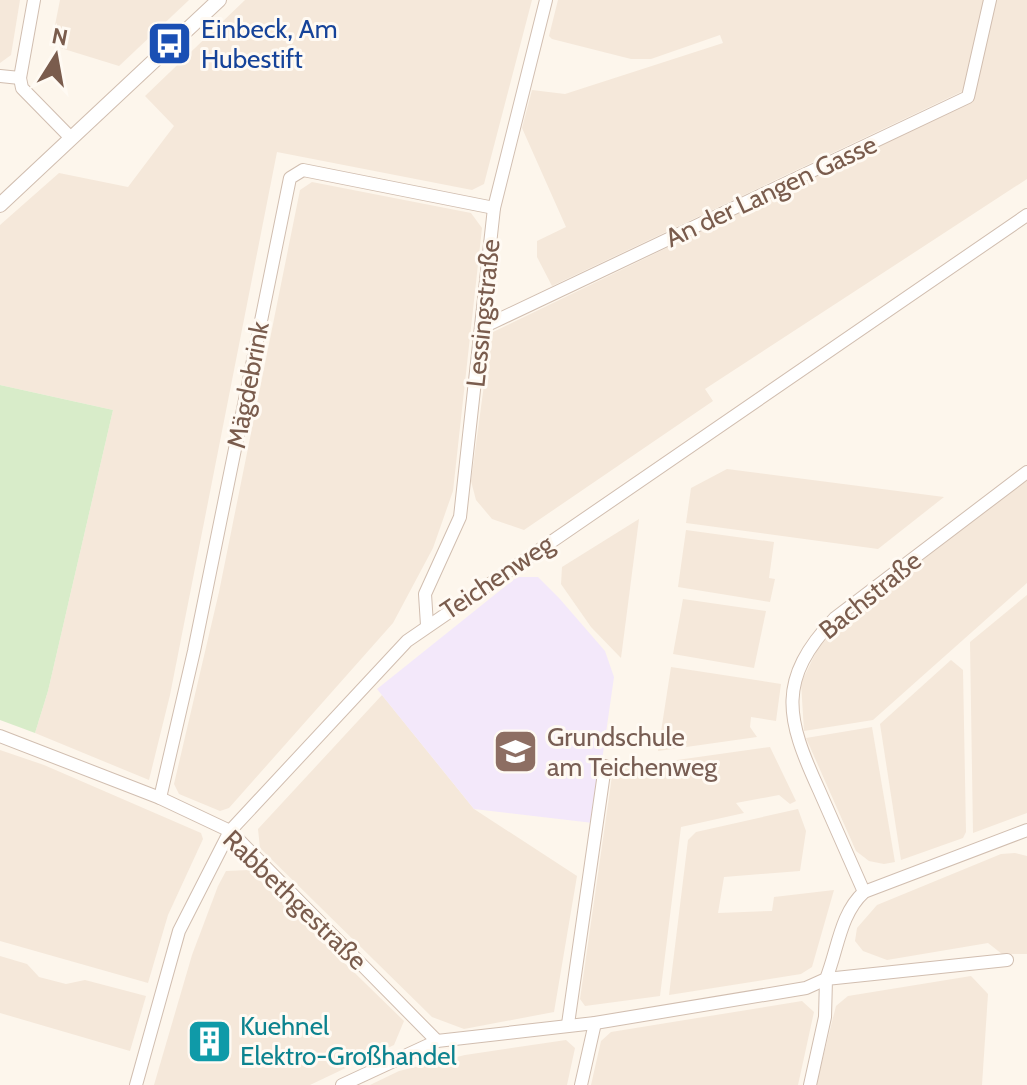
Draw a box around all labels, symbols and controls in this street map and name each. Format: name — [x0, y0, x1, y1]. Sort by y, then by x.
place label: Einbeck, Am Hubestift — [201, 13, 337, 75]
north arrow — [16, 16, 96, 96]
bus stop icon: Einbeck, Am Hubestift — [146, 20, 194, 68]
text: N — [50, 22, 70, 52]
street label: An der Langen Gasse — [660, 128, 882, 254]
street label: Lessingstraße — [459, 237, 507, 389]
street label: Mägdebrink — [220, 319, 276, 451]
street label: Teichenweg — [435, 527, 560, 626]
street label: Bachstraße — [812, 544, 928, 646]
place label: Grundschule am Teichenweg — [547, 721, 718, 783]
school or university icon: Grundschule am Teichenweg — [492, 728, 540, 776]
street label: Rabbethgestraße — [216, 823, 374, 977]
place label: Kuehnel Elektro-Großhandel — [240, 1010, 457, 1072]
building icon: Kuehnel Elektro-Großhandel — [185, 1017, 233, 1065]

